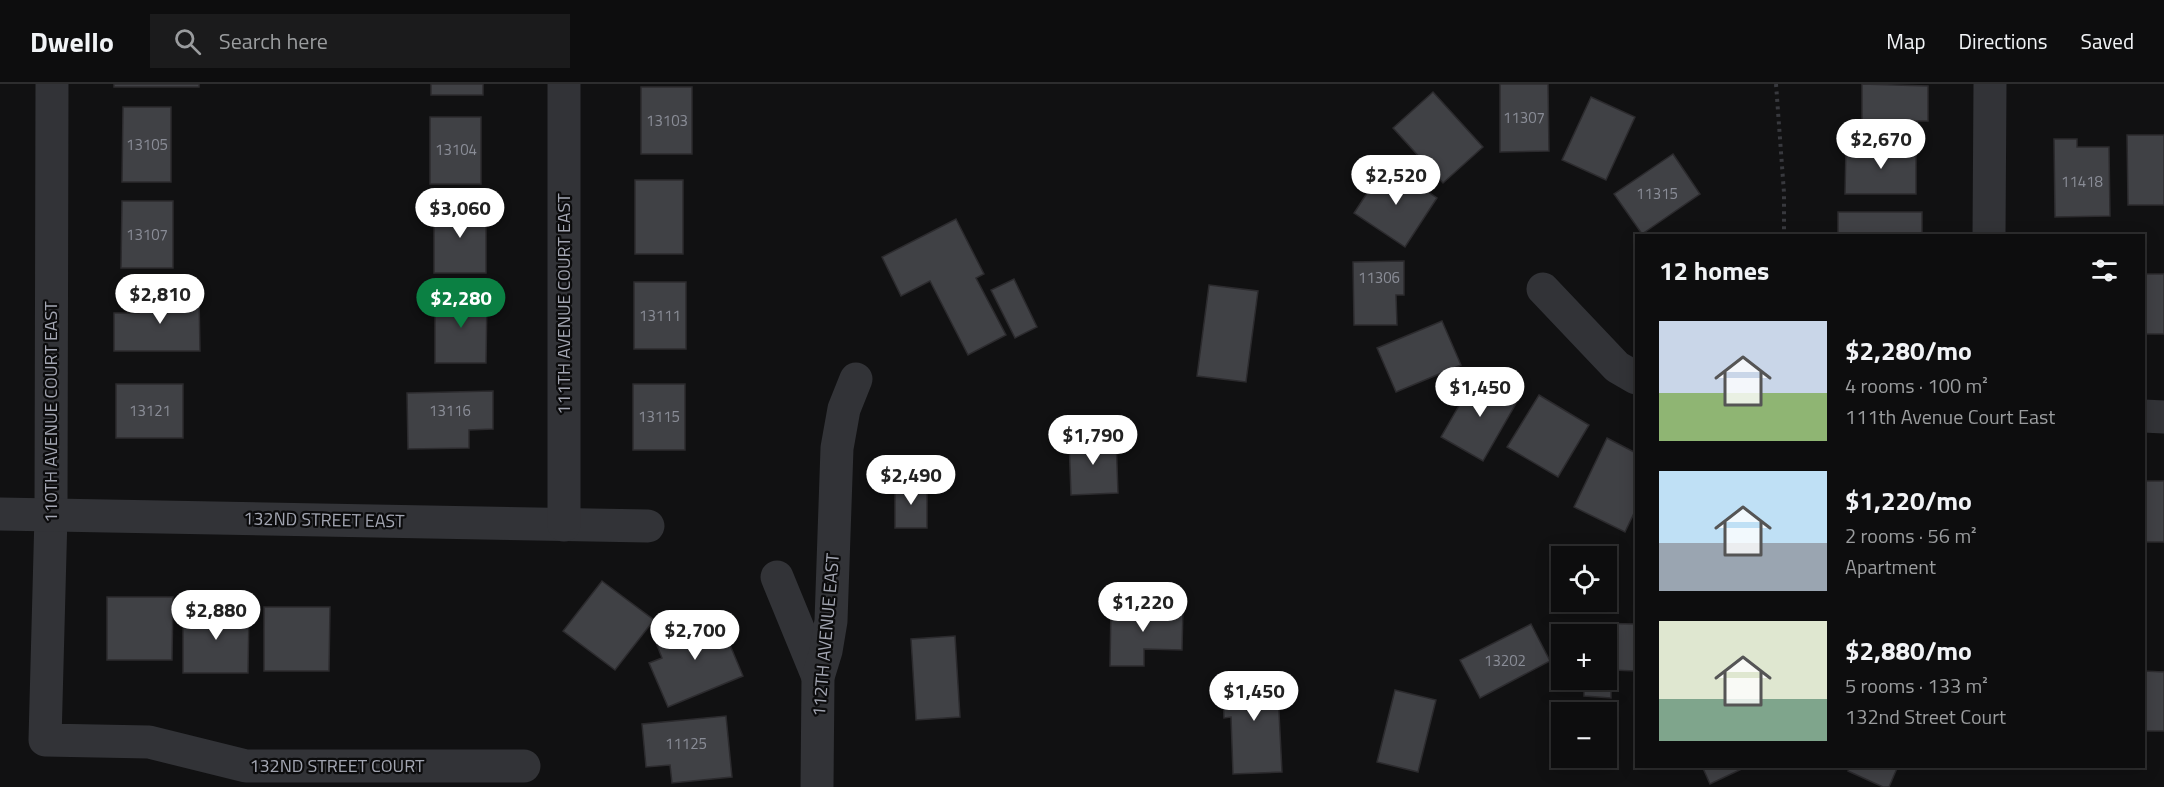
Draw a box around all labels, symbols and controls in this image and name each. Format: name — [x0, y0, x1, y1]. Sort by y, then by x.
search box — [150, 14, 570, 68]
text: Dwello — [30, 20, 114, 63]
text: Search here — [219, 24, 328, 58]
icon: search — [171, 25, 204, 58]
text: Map — [1886, 25, 1926, 57]
text: Directions — [1959, 25, 2048, 57]
text: Saved — [2081, 25, 2134, 57]
house number: 11307 — [1503, 106, 1545, 129]
house number: 13103 — [646, 109, 688, 132]
pin: $2,670 — [1832, 119, 1930, 170]
text: $2,670 — [1850, 123, 1912, 154]
house number: 13105 — [126, 133, 168, 156]
house number: 13104 — [435, 138, 477, 161]
pin: $2,520 — [1347, 155, 1445, 206]
text: $2,520 — [1365, 159, 1427, 190]
house number: 11418 — [2061, 170, 2103, 193]
house number: 11315 — [1636, 182, 1678, 205]
pin: $3,060 — [411, 188, 509, 239]
text: $3,060 — [429, 192, 491, 223]
street label: 111TH AVENUE COURT EAST — [550, 193, 577, 415]
house number: 13107 — [126, 223, 168, 246]
text: 12 homes — [1659, 251, 1769, 290]
icon: filters — [2088, 254, 2121, 287]
house number: 11306 — [1358, 266, 1400, 289]
pin: $2,810 — [111, 274, 209, 325]
text: $2,810 — [129, 278, 191, 309]
pin: $2,280 — [412, 278, 510, 329]
text: $2,280 — [430, 282, 492, 313]
street label: 110TH AVENUE COURT EAST — [37, 301, 64, 523]
house number: 13111 — [639, 304, 681, 327]
text: $2,280/mo — [1845, 331, 1972, 370]
icon: home — [1707, 345, 1779, 417]
pin: $1,450 — [1431, 367, 1529, 418]
text: 4 rooms · 100 m² — [1845, 370, 1988, 401]
text: $1,450 — [1449, 371, 1511, 402]
house number: 13121 — [129, 399, 171, 422]
house number: 13116 — [429, 399, 471, 422]
text: 111th Avenue Court East — [1845, 401, 2055, 432]
house number: 13115 — [638, 405, 680, 428]
pin: $1,790 — [1044, 415, 1142, 466]
text: $1,790 — [1062, 419, 1124, 450]
pin: $2,490 — [862, 455, 960, 506]
text: $2,490 — [880, 459, 942, 490]
text: $1,220/mo — [1845, 481, 1972, 520]
icon: home — [1707, 495, 1779, 567]
street label: 132ND STREET EAST — [243, 505, 405, 534]
text: 2 rooms · 56 m² — [1845, 520, 1977, 551]
map controls — [1551, 546, 1617, 768]
button: locate — [1551, 546, 1617, 612]
text: Apartment — [1845, 551, 1936, 582]
street label: 112TH AVENUE EAST — [805, 552, 846, 718]
pin: $1,220 — [1094, 582, 1192, 633]
text: $1,220 — [1112, 586, 1174, 617]
pin: $2,880 — [167, 590, 265, 641]
text: $2,880 — [185, 594, 247, 625]
pin: $2,700 — [646, 610, 744, 661]
text: $2,700 — [664, 614, 726, 645]
button: + — [1551, 624, 1617, 690]
text: $2,880/mo — [1845, 631, 1972, 670]
icon: home — [1707, 645, 1779, 717]
house number: 13202 — [1484, 649, 1526, 672]
text: 5 rooms · 133 m² — [1845, 670, 1988, 701]
pin: $1,450 — [1205, 671, 1303, 722]
text: $1,450 — [1223, 675, 1285, 706]
text: 132nd Street Court — [1845, 701, 2006, 732]
button: − — [1551, 702, 1617, 768]
house number: 11125 — [665, 732, 707, 755]
street label: 132ND STREET COURT — [249, 752, 425, 779]

